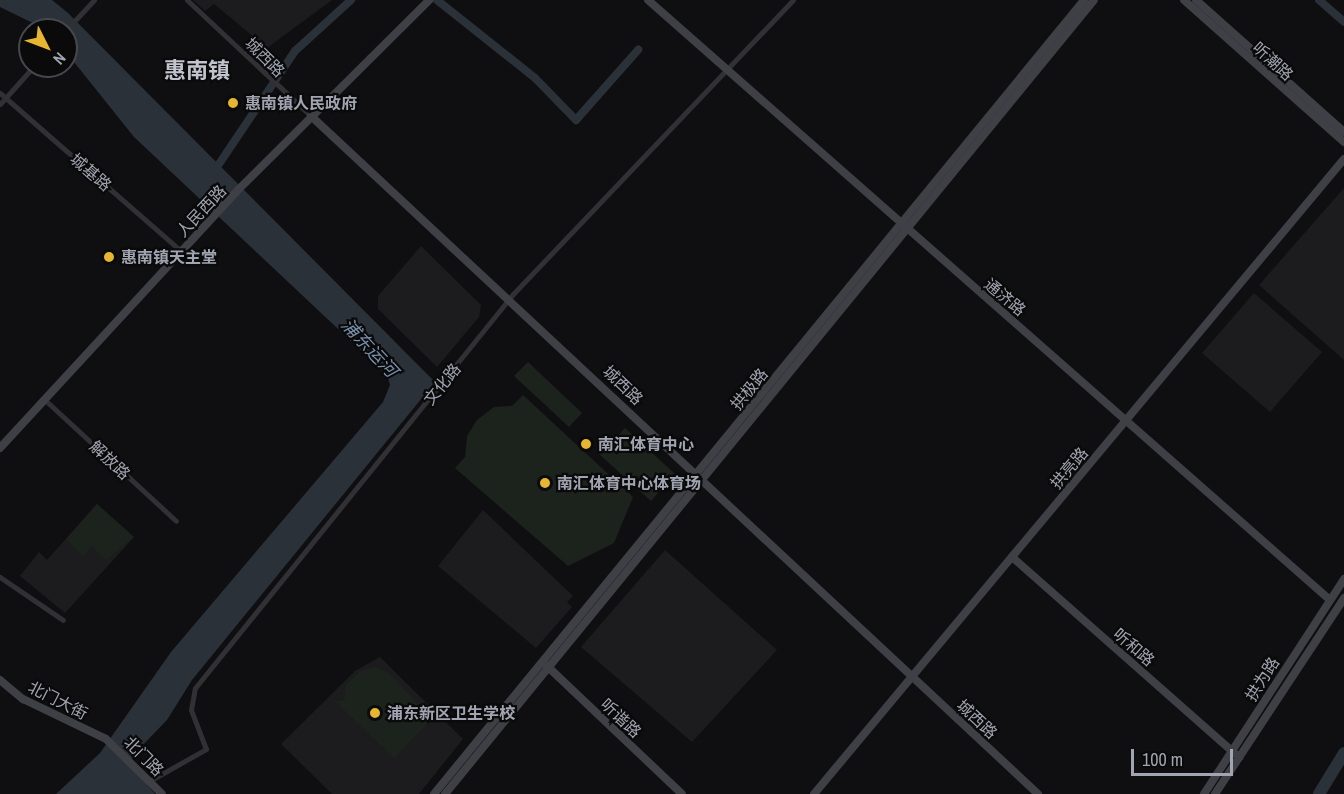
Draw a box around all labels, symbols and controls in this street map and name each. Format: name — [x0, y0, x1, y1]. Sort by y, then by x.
north arrow — [18, 18, 78, 78]
street label: 城西路 — [241, 33, 289, 81]
street label: 听潮路 — [1249, 38, 1297, 84]
text: N — [49, 48, 71, 70]
district label: 惠南镇 — [164, 58, 230, 84]
place label: 惠南镇人民政府 — [245, 93, 357, 113]
marker: 惠南镇人民政府 — [226, 96, 240, 110]
street label: 城基路 — [67, 149, 115, 195]
street label: 人民西路 — [172, 181, 230, 241]
place label: 惠南镇天主堂 — [121, 247, 217, 267]
marker: 惠南镇天主堂 — [102, 250, 116, 264]
street label: 通济路 — [980, 274, 1030, 320]
water label: 浦东运河 — [337, 314, 401, 382]
street label: 文化路 — [419, 359, 465, 409]
street label: 城西路 — [599, 361, 647, 409]
street label: 拱极路 — [726, 364, 772, 414]
place label: 南汇体育中心 — [598, 434, 694, 454]
street label: 解放路 — [86, 437, 134, 483]
marker: 南汇体育中心 — [579, 437, 593, 451]
street label: 拱亮路 — [1046, 443, 1092, 493]
place label: 南汇体育中心体育场 — [557, 473, 701, 493]
marker: 南汇体育中心体育场 — [538, 476, 552, 490]
street label: 听和路 — [1110, 624, 1158, 670]
street label: 拱为路 — [1241, 654, 1283, 704]
street label: 北门大街 — [25, 677, 91, 723]
street label: 听谐路 — [597, 695, 645, 741]
street label: 城西路 — [953, 696, 1001, 742]
place label: 浦东新区卫生学校 — [387, 703, 515, 723]
marker: 浦东新区卫生学校 — [368, 706, 382, 720]
street label: 北门路 — [120, 732, 168, 780]
scale bar — [1134, 737, 1236, 775]
text: 100 m — [1142, 747, 1183, 772]

